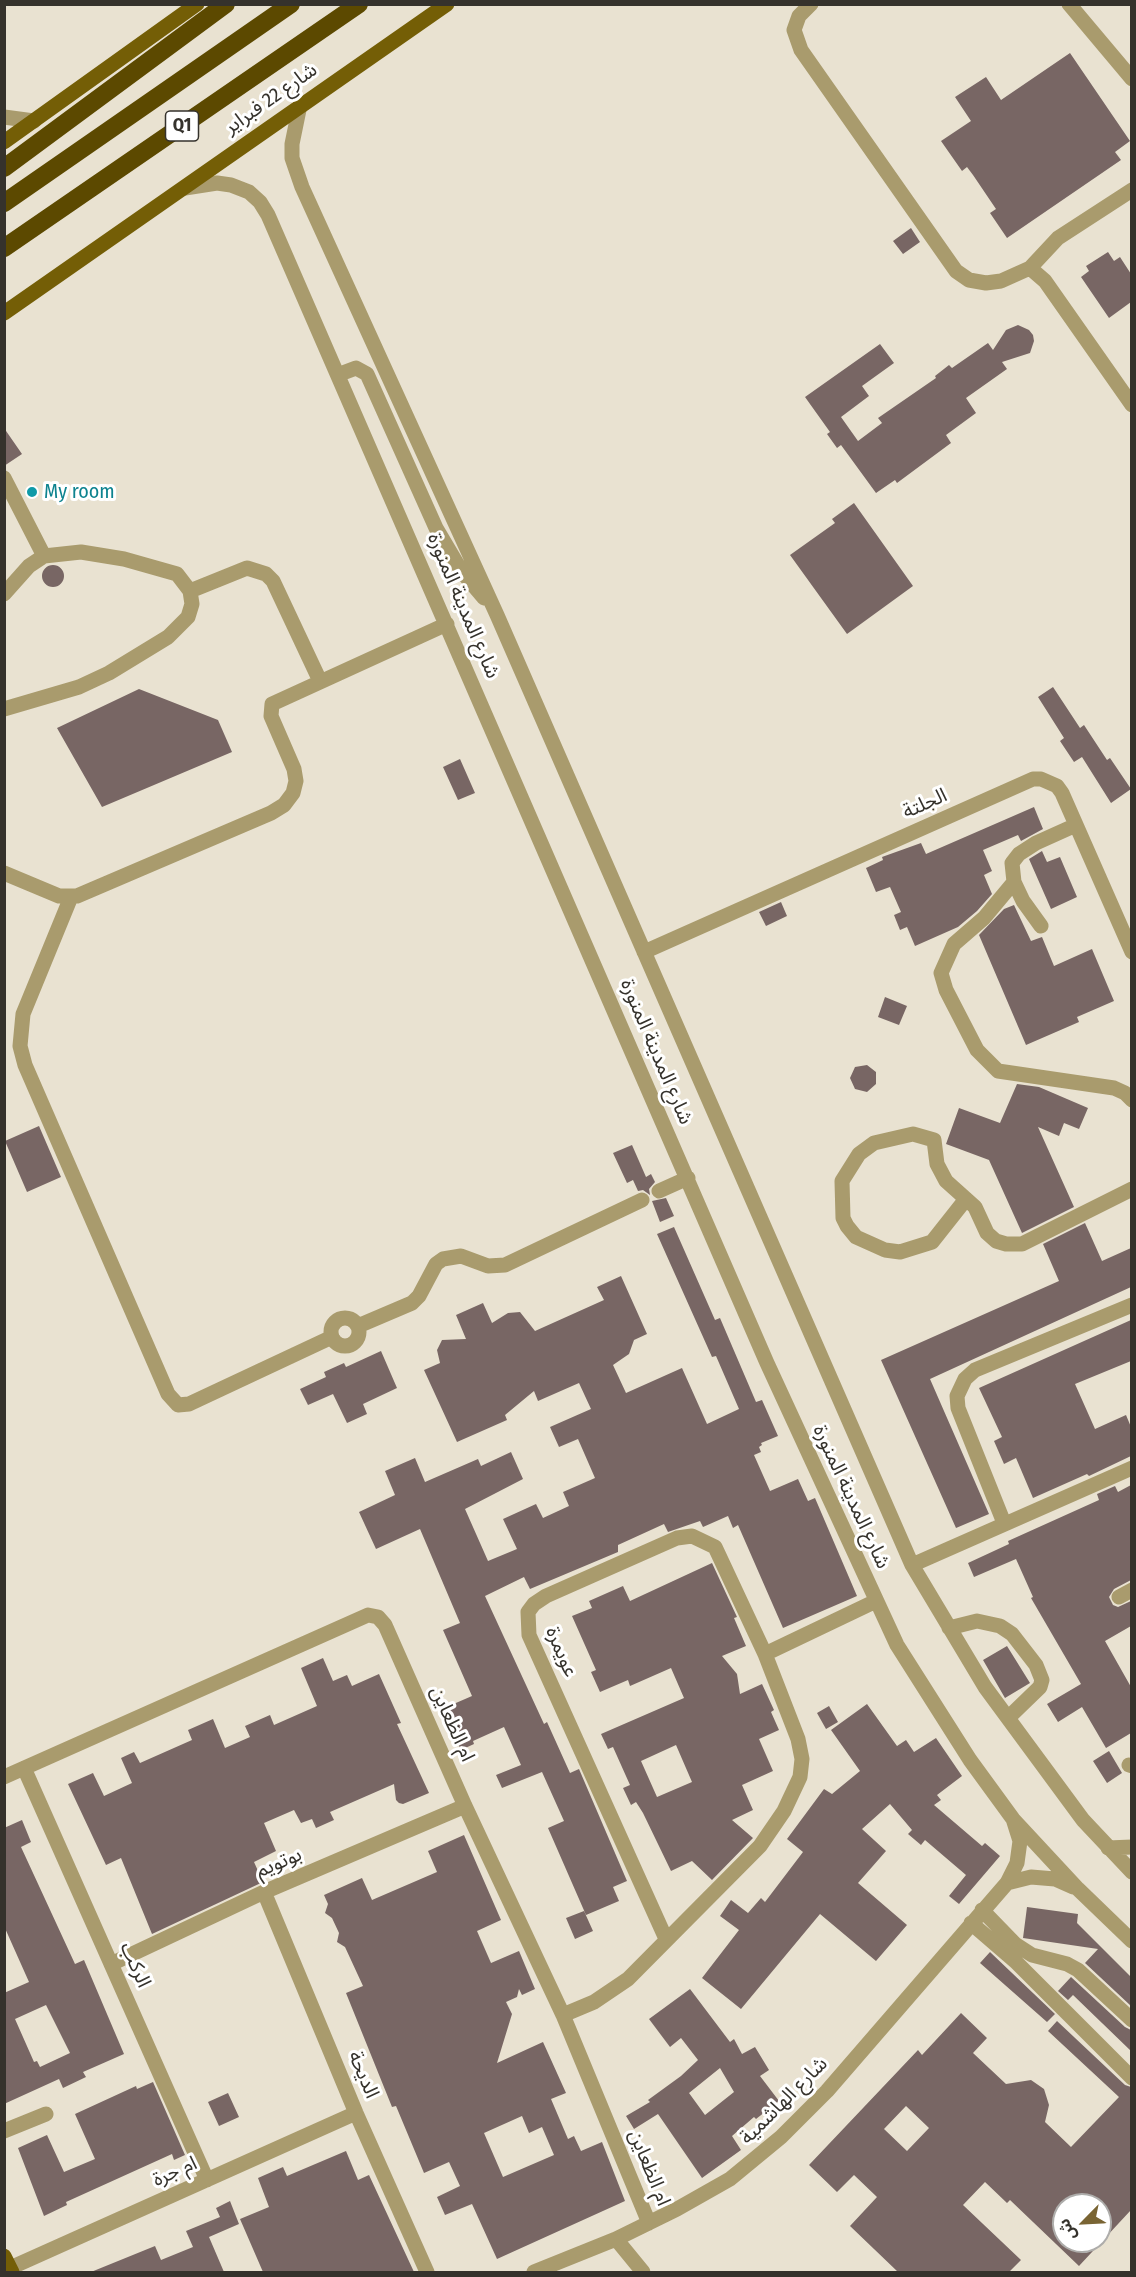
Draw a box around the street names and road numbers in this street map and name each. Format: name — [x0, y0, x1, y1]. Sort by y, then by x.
street label: شارع 22 فبراير — [220, 58, 322, 140]
road number: Q1 — [166, 111, 198, 141]
street label: شارع المدينة المنورة — [422, 530, 504, 682]
street label: الجلتة — [899, 784, 951, 824]
street label: شارع المدينة المنورة — [615, 976, 697, 1128]
street label: شارع المدينة المنورة — [807, 1421, 895, 1573]
street label: عويمرة — [540, 1623, 582, 1681]
street label: ام الظعاين — [425, 1683, 479, 1765]
street label: بوتويم — [252, 1843, 306, 1883]
street label: الركب — [114, 1939, 156, 1991]
street label: الديحة — [342, 2048, 384, 2102]
street label: شارع الهاشمية — [735, 2052, 833, 2150]
street label: ام الظعاين — [623, 2126, 675, 2210]
street label: ام جرة — [149, 2152, 201, 2192]

